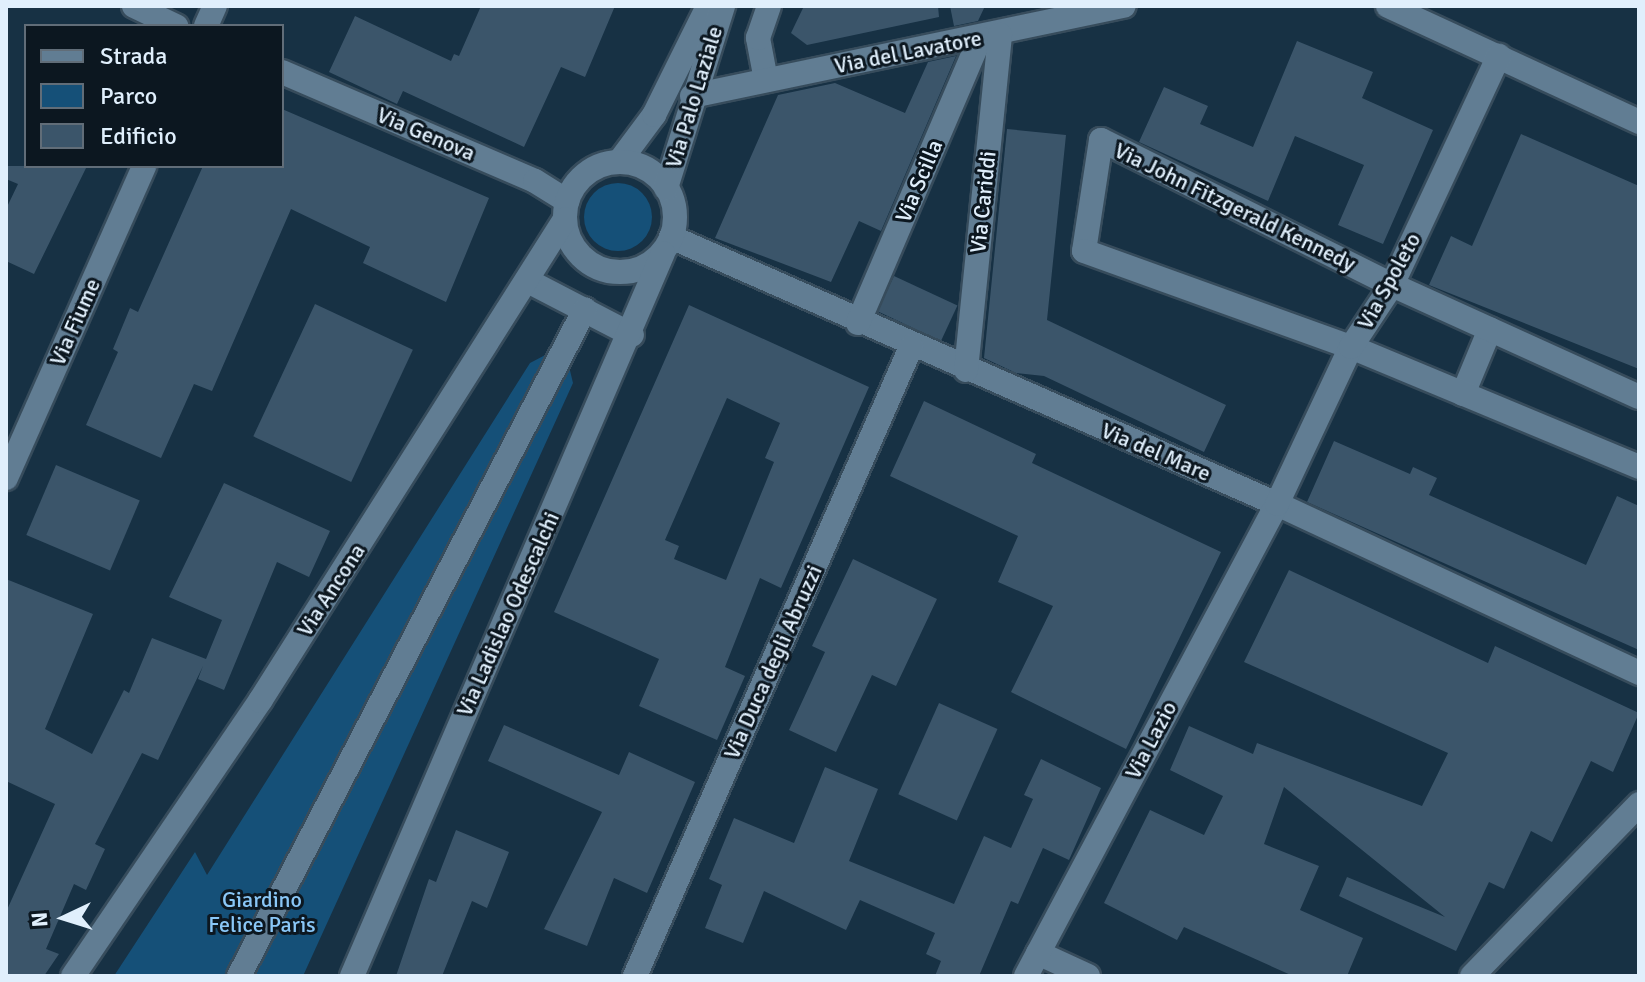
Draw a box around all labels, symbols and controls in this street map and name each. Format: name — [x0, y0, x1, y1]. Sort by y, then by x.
street label: Via Palo Laziale — [660, 23, 728, 171]
legend — [24, 24, 284, 168]
street label: Via del Lavatore — [832, 25, 984, 79]
text: Strada — [100, 41, 167, 71]
text: Parco — [100, 81, 157, 111]
street label: Via Genova — [373, 102, 479, 166]
text: Edificio — [100, 121, 177, 151]
street label: Via Scilla — [890, 136, 948, 226]
street label: Via John Fitzgerald Kennedy — [1110, 137, 1360, 277]
street label: Via Cariddi — [965, 150, 1001, 254]
street label: Via Spoleto — [1352, 228, 1426, 334]
street label: Via Fiume — [44, 274, 106, 370]
street label: Via del Mare — [1097, 417, 1215, 487]
street label: Via Ladislao Odescalchi — [451, 508, 565, 720]
street label: Via Ancona — [291, 539, 371, 641]
street label: Via Duca degli Abruzzi — [718, 561, 828, 763]
street label: Via Lazio — [1120, 697, 1182, 783]
north arrow — [24, 878, 104, 958]
park label: Giardino Felice Paris — [208, 886, 316, 938]
text: N — [26, 911, 54, 928]

